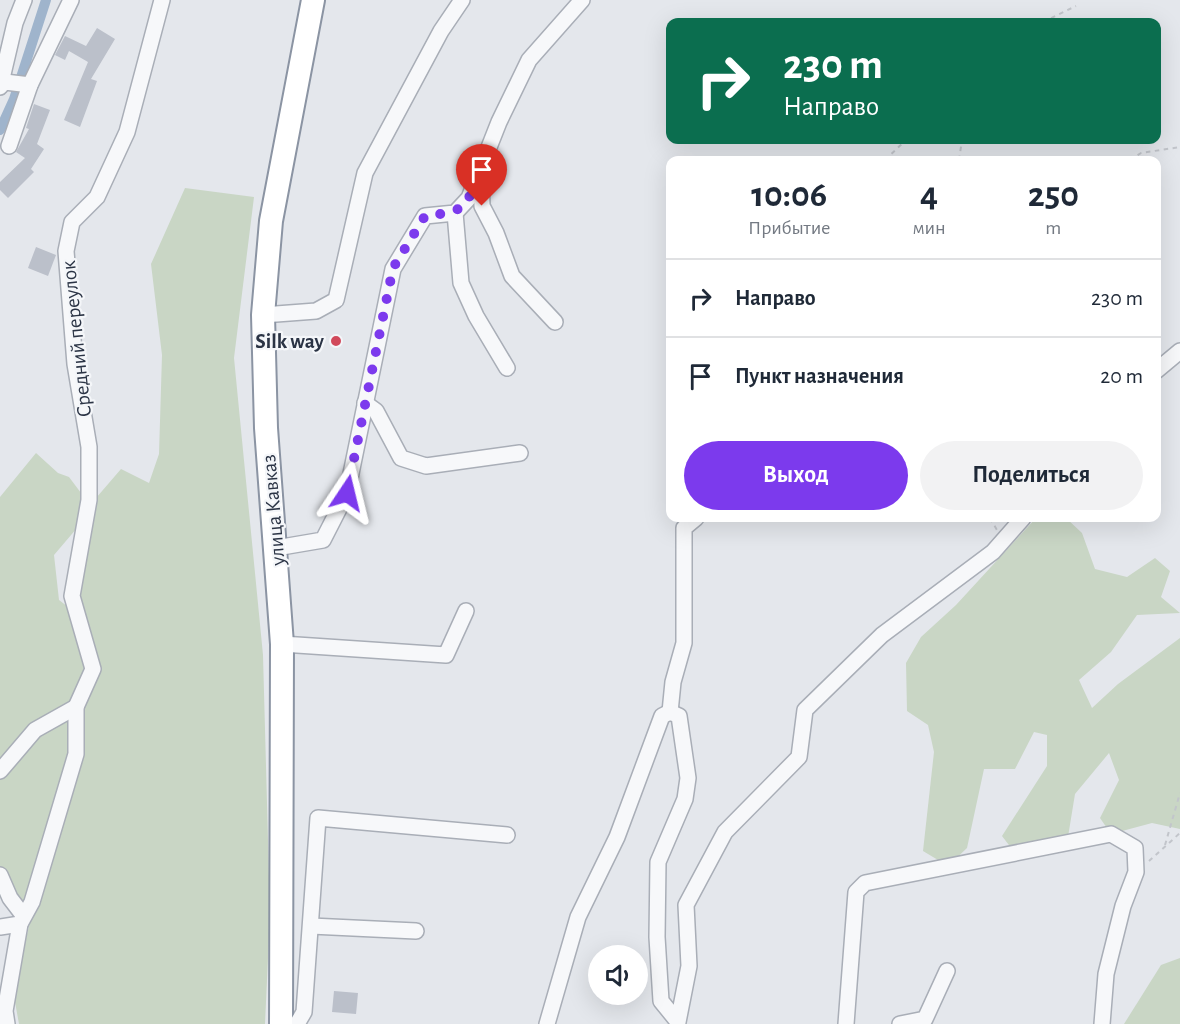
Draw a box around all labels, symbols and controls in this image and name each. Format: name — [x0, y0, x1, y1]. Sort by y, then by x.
icon: right — [684, 42, 762, 120]
text: 230 m — [783, 44, 883, 86]
text: Направо — [783, 93, 879, 120]
pin — [456, 144, 507, 206]
icon: arrive — [465, 153, 498, 186]
text: 10:06 — [751, 177, 827, 213]
text: 4 — [920, 177, 938, 213]
text: 250 — [1028, 177, 1079, 213]
text: Прибытие — [748, 218, 830, 238]
text: мин — [912, 218, 946, 238]
text: m — [1045, 218, 1061, 238]
street label: Средний переулок — [58, 259, 95, 418]
icon: right — [684, 282, 717, 315]
text: Направо — [735, 287, 816, 309]
text: 230 m — [1091, 287, 1143, 309]
place label: Silk way — [255, 331, 325, 352]
marker: Silk way — [329, 334, 343, 348]
icon: arrive — [684, 360, 717, 393]
text: Пункт назначения — [735, 365, 904, 387]
text: 20 m — [1100, 365, 1143, 387]
button: Выход — [684, 441, 908, 510]
button: Поделиться — [920, 441, 1143, 510]
street label: улица Кавказ — [258, 453, 289, 567]
position arrow — [315, 461, 379, 525]
map controls — [588, 945, 648, 1005]
button: sound — [588, 945, 648, 1005]

